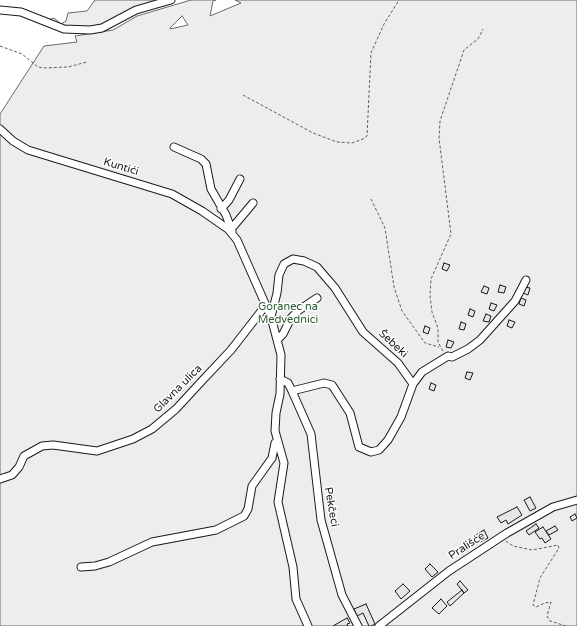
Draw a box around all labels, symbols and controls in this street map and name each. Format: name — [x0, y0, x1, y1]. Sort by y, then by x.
street label: Kuntići — [102, 155, 140, 179]
park label: Goranec na Medvednici — [258, 300, 318, 326]
street label: Šebeki — [376, 327, 410, 361]
street label: Glavna ulica — [151, 362, 205, 416]
street label: Pekčeci — [321, 486, 341, 528]
street label: Prališće — [446, 529, 488, 563]

